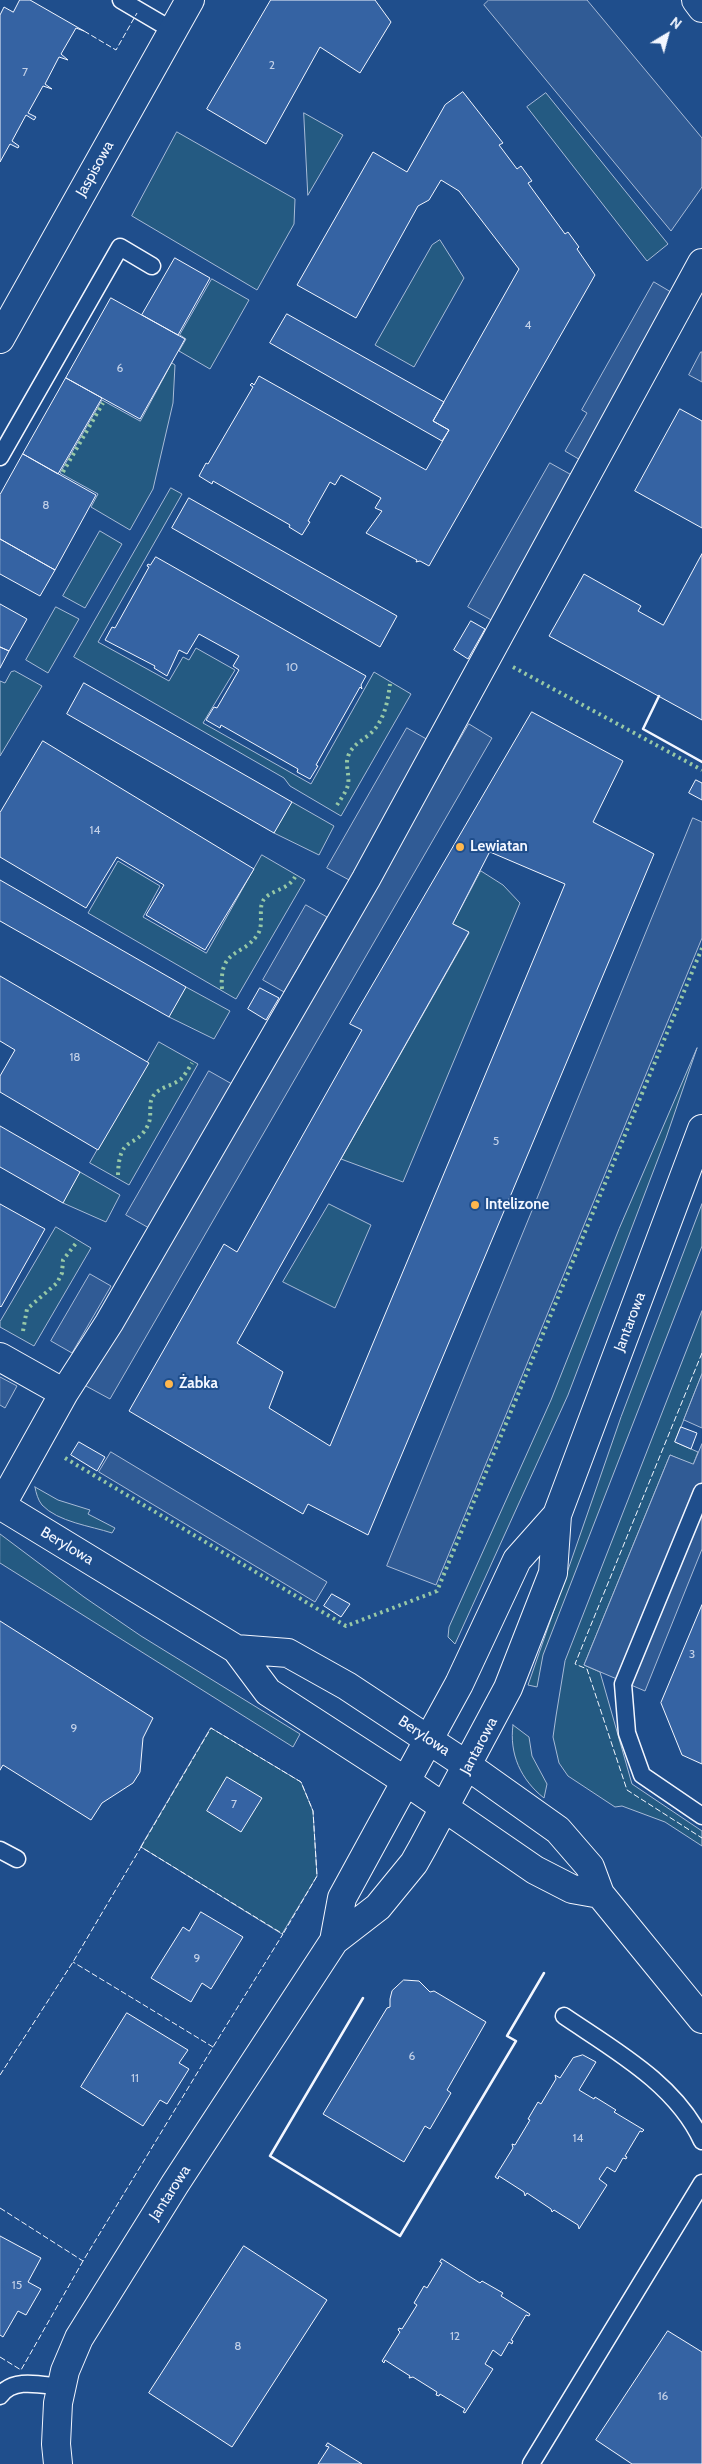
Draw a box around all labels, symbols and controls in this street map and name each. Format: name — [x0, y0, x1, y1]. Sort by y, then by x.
north arrow — [642, 10, 692, 60]
text: N — [667, 13, 685, 33]
house number: 2 — [269, 58, 275, 72]
house number: 7 — [22, 65, 28, 79]
street label: Jaspisowa — [72, 138, 118, 200]
house number: 4 — [525, 318, 531, 332]
house number: 6 — [117, 361, 123, 375]
house number: 8 — [42, 498, 50, 512]
house number: 10 — [286, 660, 298, 674]
house number: 14 — [90, 823, 100, 837]
place label: Lewiatan — [470, 838, 528, 856]
marker: Lewiatan — [454, 841, 466, 853]
house number: 18 — [69, 1050, 81, 1064]
house number: 5 — [493, 1134, 499, 1148]
place label: Intelizone — [485, 1196, 549, 1214]
marker: Intelizone — [469, 1199, 481, 1211]
street label: Jantarowa — [610, 1290, 650, 1354]
place label: Żabka — [179, 1375, 218, 1393]
marker: Żabka — [163, 1378, 175, 1390]
street label: Berylowa — [37, 1523, 97, 1569]
house number: 3 — [689, 1647, 695, 1661]
street label: Berylowa — [395, 1712, 453, 1760]
street label: Jantarowa — [456, 1714, 502, 1778]
house number: 9 — [71, 1721, 77, 1735]
house number: 7 — [231, 1797, 237, 1811]
house number: 9 — [194, 1951, 200, 1965]
house number: 6 — [409, 2049, 415, 2063]
house number: 11 — [131, 2071, 139, 2085]
house number: 14 — [573, 2131, 583, 2145]
street label: Jantarowa — [146, 2162, 194, 2224]
house number: 15 — [12, 2278, 22, 2292]
house number: 12 — [450, 2329, 460, 2343]
house number: 8 — [234, 2339, 242, 2353]
house number: 16 — [658, 2389, 668, 2403]

